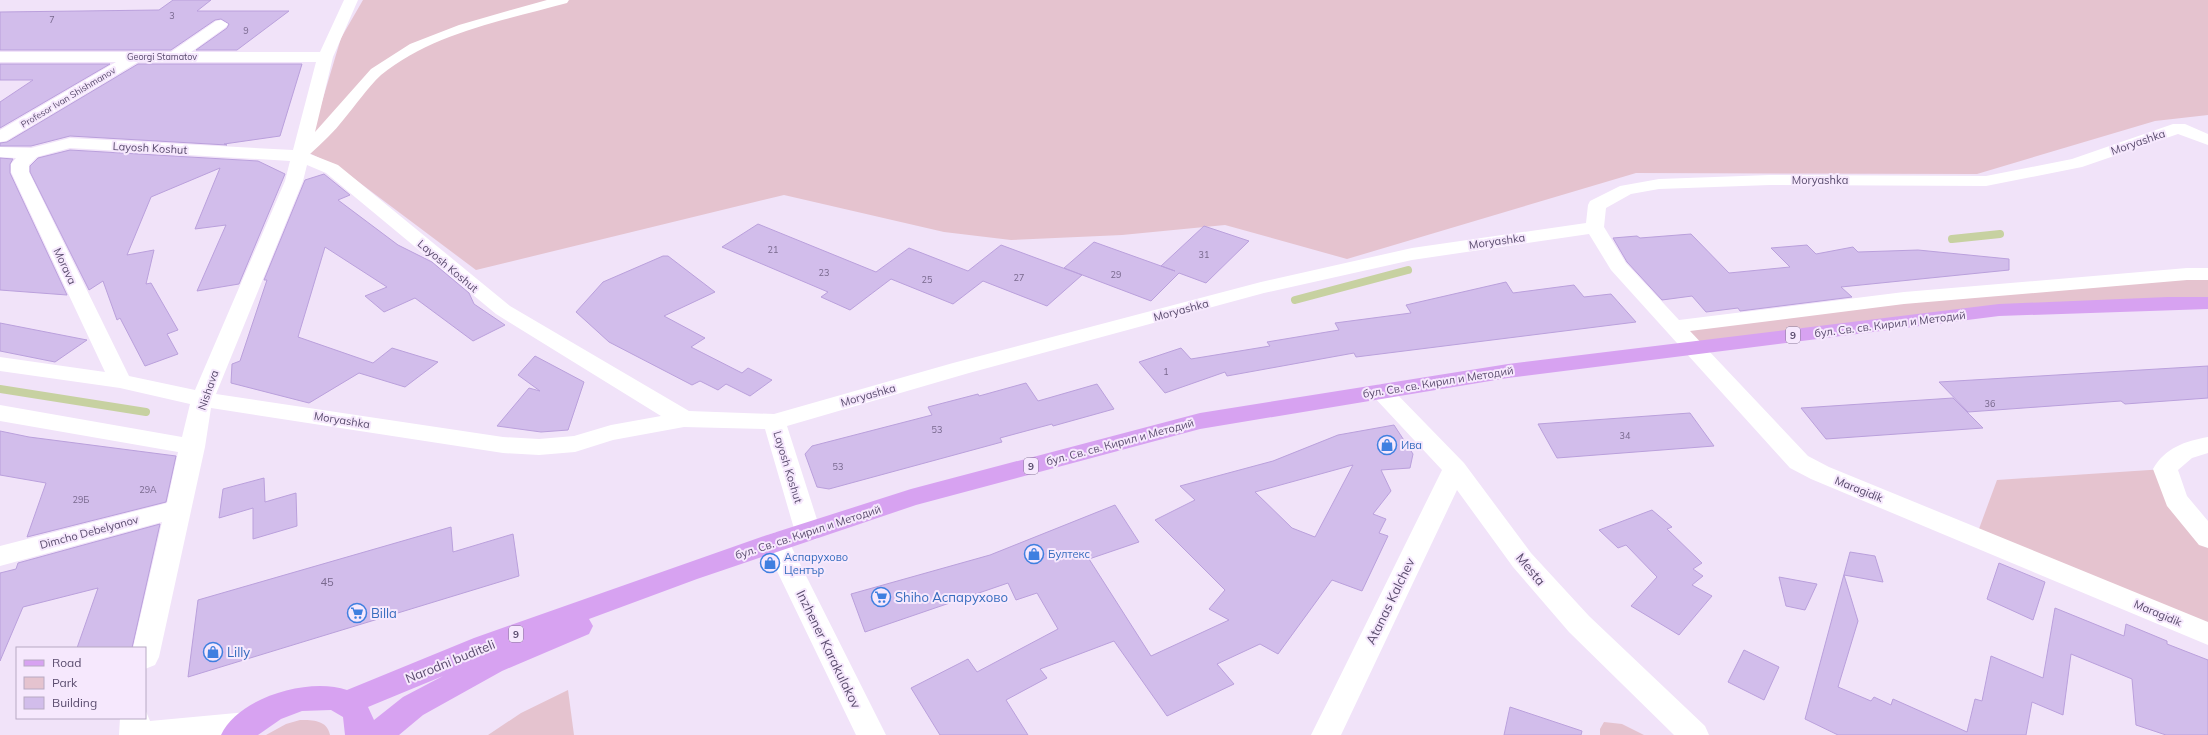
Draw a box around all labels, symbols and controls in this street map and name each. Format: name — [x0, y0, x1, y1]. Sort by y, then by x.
house number: 3 — [169, 10, 175, 21]
house number: 7 — [49, 14, 55, 25]
house number: 9 — [243, 25, 249, 36]
street label: Georgi Stamatov — [127, 51, 197, 62]
street label: Profesor Ivan Shishmanov — [19, 64, 117, 130]
street label: Moryashka — [2109, 126, 2167, 158]
street label: Layosh Koshut — [112, 139, 188, 157]
street label: Moryashka — [1792, 173, 1848, 187]
street label: Moryashka — [1468, 230, 1526, 252]
street label: Layosh Koshut — [415, 237, 481, 295]
house number: 21 — [768, 244, 778, 255]
street label: Morava — [51, 246, 79, 286]
house number: 31 — [1199, 249, 1209, 260]
house number: 23 — [819, 267, 829, 278]
house number: 29 — [1111, 269, 1121, 280]
house number: 27 — [1014, 272, 1024, 283]
house number: 25 — [922, 274, 933, 285]
street label: Moryashka — [1152, 296, 1210, 324]
street label: бул. Св. св. Кирил и Методий — [1814, 308, 1966, 340]
road number: 9 — [1786, 327, 1800, 343]
street label: бул. Св. св. Кирил и Методий — [1362, 363, 1514, 401]
house number: 1 — [1163, 366, 1169, 377]
street label: Nishava — [195, 368, 221, 412]
street label: Moryashka — [839, 380, 897, 410]
house number: 36 — [1985, 398, 1995, 409]
street label: Moryashka — [313, 409, 371, 431]
street label: бул. Св. св. Кирил и Методий — [1045, 416, 1195, 468]
house number: 53 — [932, 424, 942, 435]
street label: Layosh Koshut — [770, 429, 806, 505]
house number: 34 — [1620, 430, 1631, 441]
shop icon: Ива — [1376, 434, 1398, 456]
place label: Ива — [1401, 438, 1422, 452]
road number: 9 — [1024, 458, 1038, 474]
house number: 53 — [833, 461, 843, 472]
street label: Maragidik — [1833, 473, 1885, 505]
house number: 29А — [139, 484, 157, 495]
house number: 29Б — [73, 494, 89, 505]
street label: бул. Св. св. Кирил и Методий — [733, 502, 883, 562]
street label: Dimcho Debelyanov — [38, 512, 140, 552]
shop icon: Бултекс — [1023, 543, 1045, 565]
place label: Бултекс — [1048, 547, 1091, 561]
place label: Аспарухово Център — [784, 550, 848, 577]
street label: Mesta — [1513, 550, 1549, 588]
shop icon: Аспарухово Център — [759, 552, 781, 574]
street label: Atanas Kalchev — [1362, 555, 1418, 647]
house number: 45 — [320, 575, 334, 589]
supermarket icon: Shiho Аспарухово — [870, 586, 892, 608]
street label: Inzhener Karakulakov — [793, 587, 865, 711]
place label: Shiho Аспарухово — [895, 589, 1008, 605]
street label: Maragidik — [2132, 597, 2184, 629]
supermarket icon: Billa — [346, 602, 368, 624]
place label: Billa — [371, 605, 397, 621]
road number: 9 — [509, 626, 523, 642]
street label: Narodni buditeli — [403, 636, 497, 686]
shop icon: Lilly — [202, 641, 224, 663]
place label: Lilly — [227, 644, 250, 660]
legend — [16, 647, 146, 719]
text: Road — [52, 655, 81, 670]
text: Park — [52, 675, 78, 690]
text: Building — [52, 695, 97, 710]

